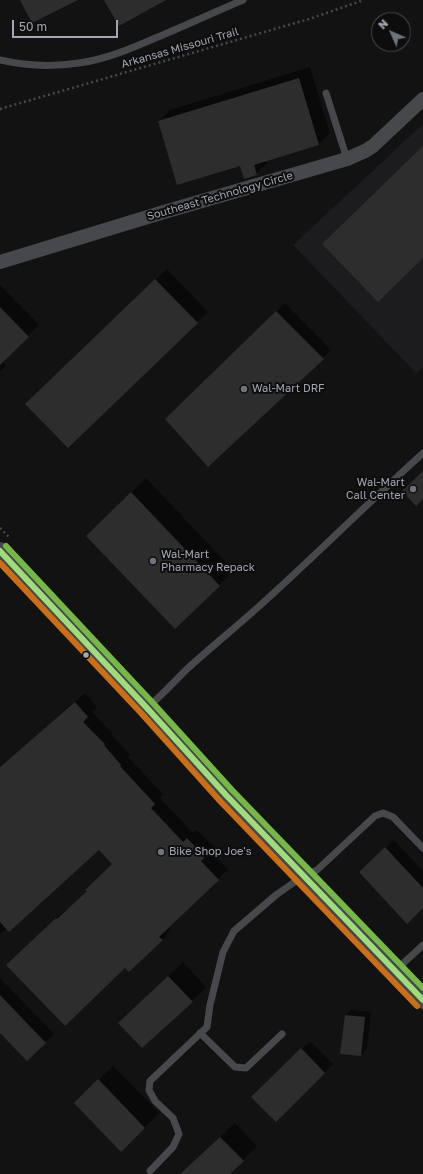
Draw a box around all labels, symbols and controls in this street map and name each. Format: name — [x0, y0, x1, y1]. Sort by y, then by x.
scale bar — [14, 12, 120, 38]
north arrow — [371, 12, 411, 52]
text: N — [375, 16, 390, 31]
text: 50 m — [19, 19, 47, 34]
street label: Arkansas Missouri Trail — [120, 25, 240, 71]
street label: Southeast Technology Circle — [145, 169, 295, 223]
place label: Wal-Mart DRF — [252, 382, 325, 396]
marker: Wal-Mart DRF — [239, 384, 249, 394]
place label: Wal-Mart Call Center — [346, 476, 405, 502]
marker: Wal-Mart Call Center — [408, 484, 418, 494]
place label: Wal-Mart Pharmacy Repack — [161, 548, 255, 574]
marker: Wal-Mart Pharmacy Repack — [148, 556, 158, 566]
unlabelled marker — [81, 650, 91, 660]
place label: Bike Shop Joe's — [169, 845, 252, 859]
marker: Bike Shop Joe's — [156, 847, 166, 857]

